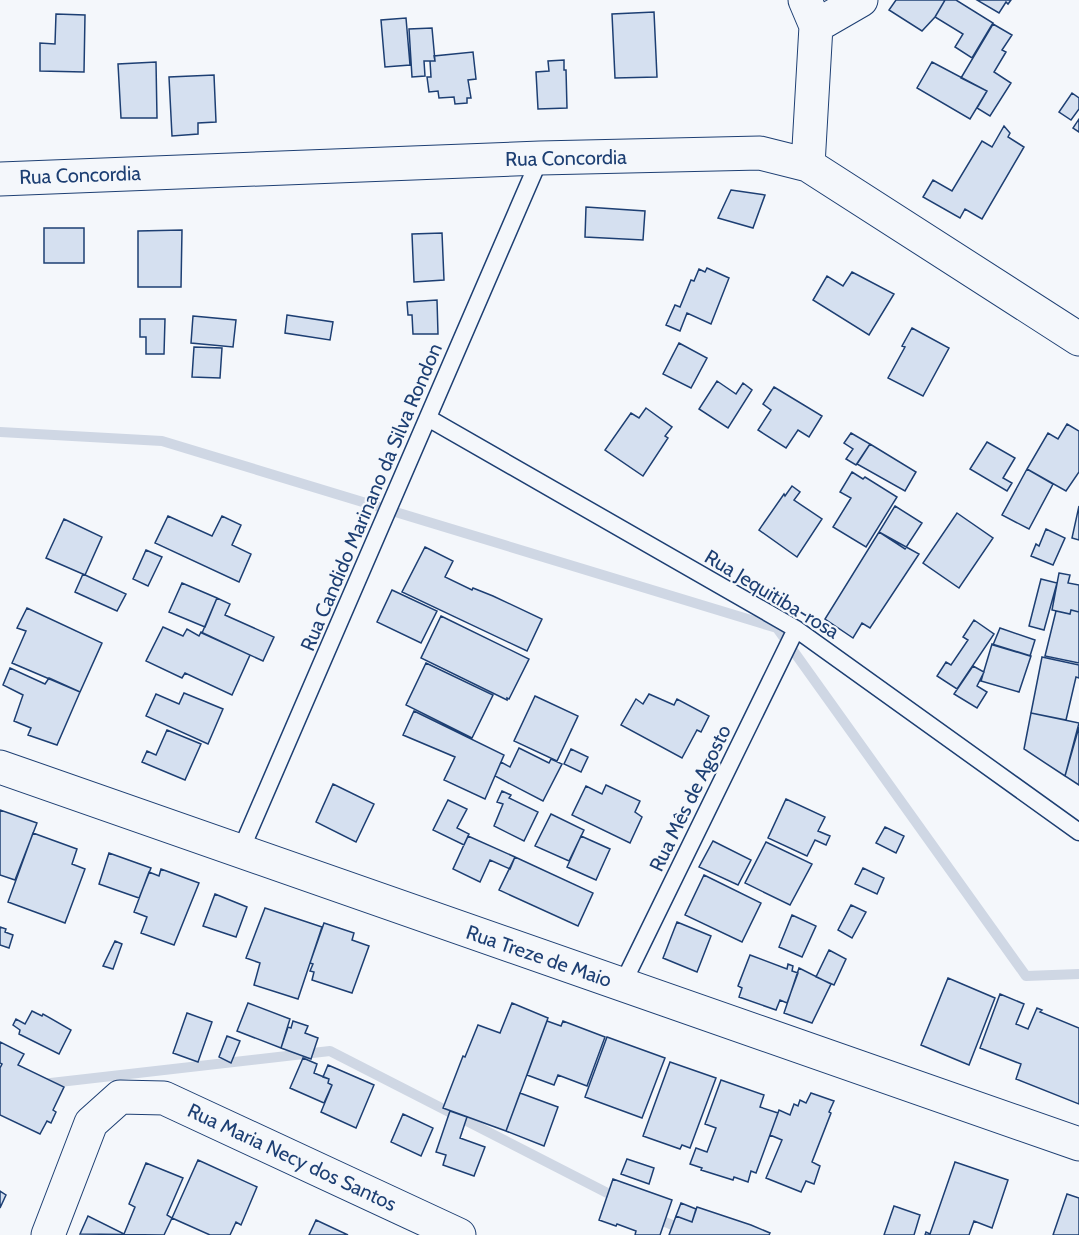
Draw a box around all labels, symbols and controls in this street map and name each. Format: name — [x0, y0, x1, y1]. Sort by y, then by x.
street label: Rua Concordia — [505, 145, 627, 171]
street label: Rua Concordia — [19, 161, 142, 189]
street label: Rua Candido Marinano da Silva Rondon — [295, 340, 447, 654]
street label: Rua Jequitiba-rosa — [700, 544, 844, 644]
street label: Rua Mês de Agosto — [644, 721, 736, 875]
street label: Rua Treze de Maio — [463, 920, 615, 992]
street label: Rua Maria Necy dos Santos — [184, 1098, 400, 1216]

